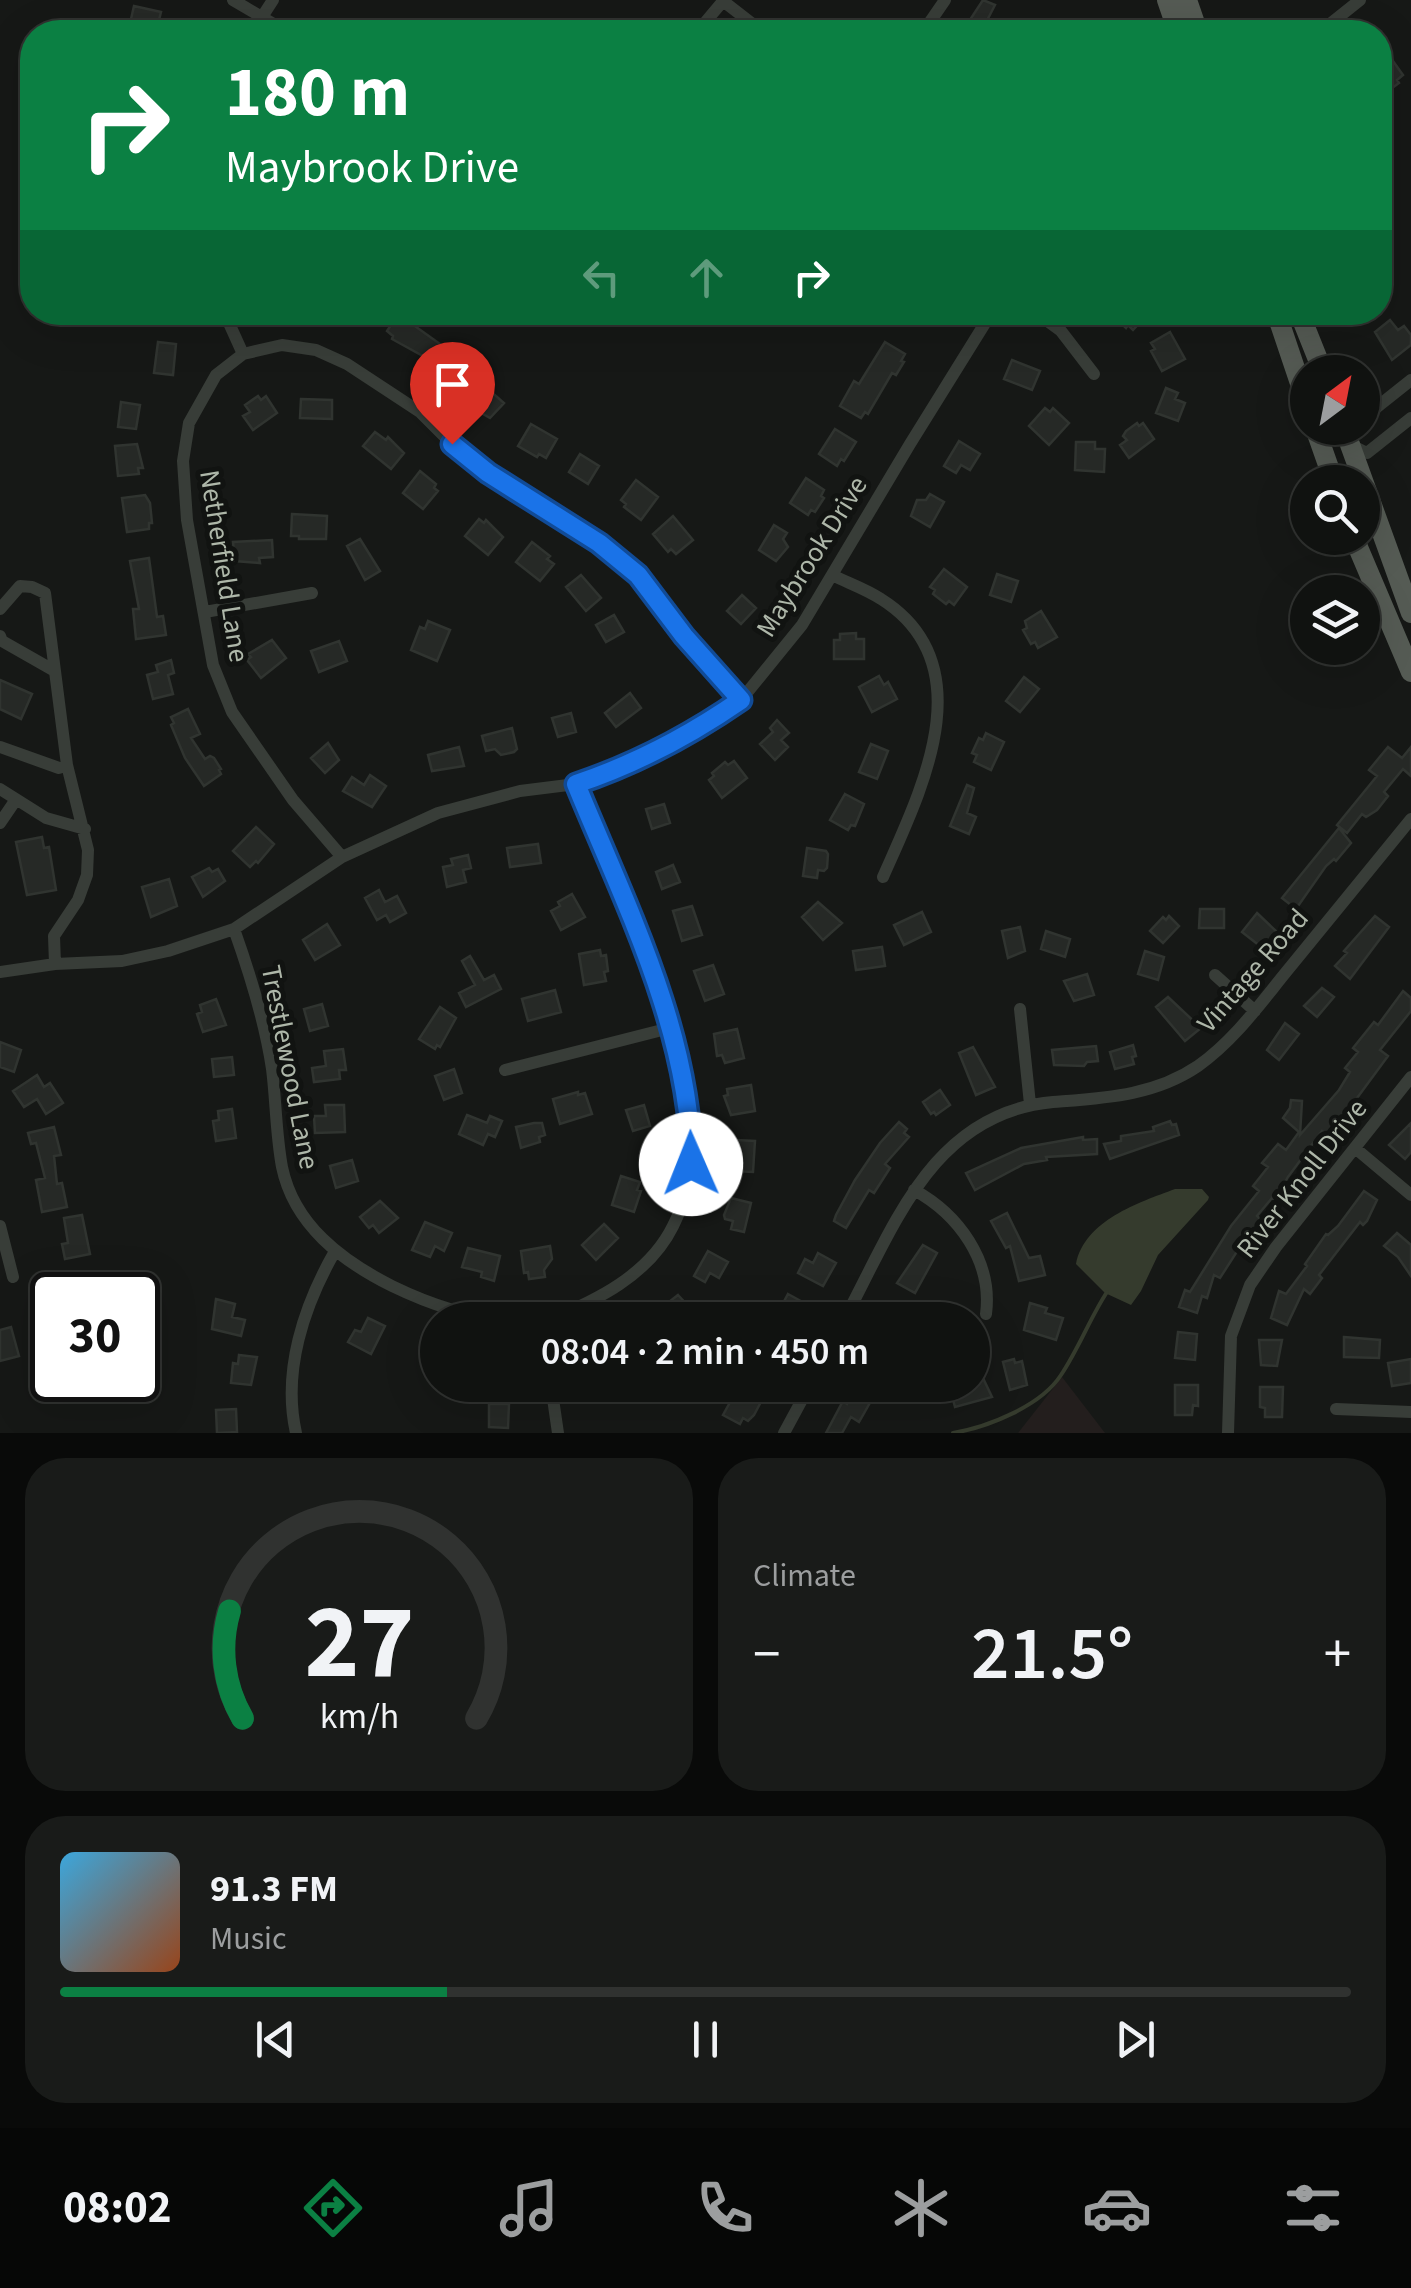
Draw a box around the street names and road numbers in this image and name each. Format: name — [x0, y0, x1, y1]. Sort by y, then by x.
street label: Netherfield Lane — [189, 467, 259, 665]
street label: Maybrook Drive — [746, 468, 877, 645]
street label: Vintage Road — [1187, 900, 1318, 1041]
street label: Trestlewood Lane — [251, 962, 329, 1173]
street label: River Knoll Drive — [1227, 1091, 1377, 1267]

